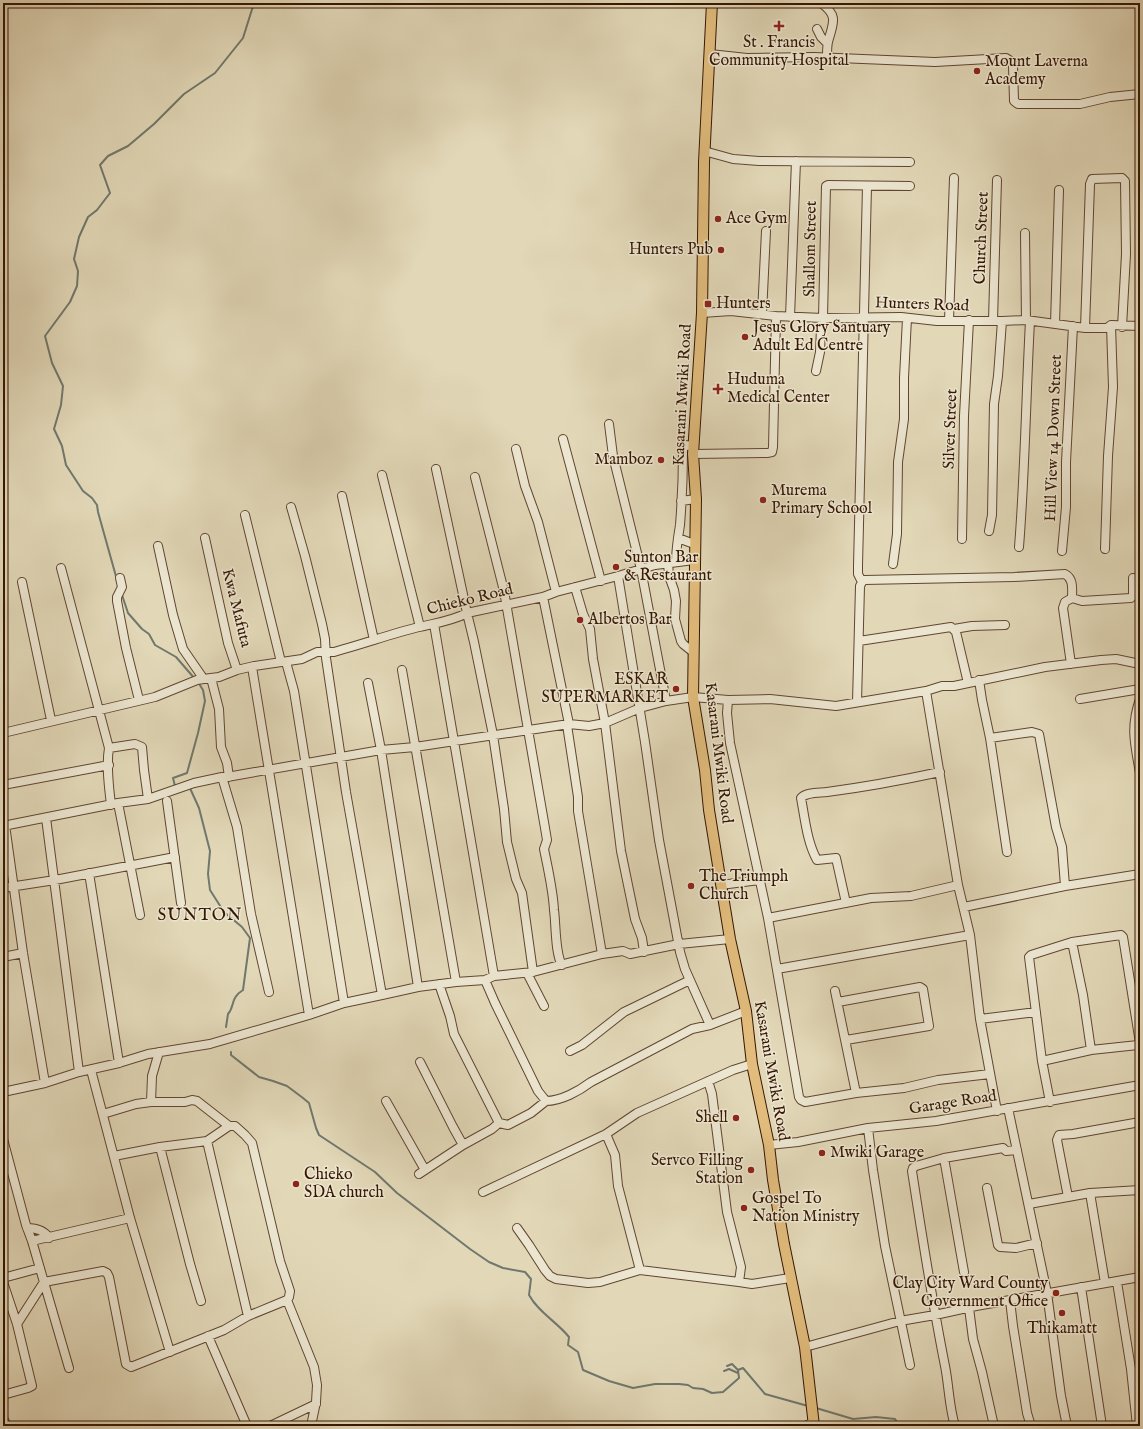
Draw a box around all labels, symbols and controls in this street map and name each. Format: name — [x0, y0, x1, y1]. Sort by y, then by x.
marker: St . Francis Community Hospital — [773, 20, 785, 32]
place label: St . Francis Community Hospital — [709, 33, 850, 71]
place label: Mount Laverna Academy — [984, 52, 1088, 90]
marker: Mount Laverna Academy — [972, 66, 982, 76]
street label: Church Street — [970, 191, 994, 285]
street label: Shallom Street — [800, 200, 822, 297]
place label: Ace Gym — [725, 209, 787, 229]
marker: Ace Gym — [713, 214, 723, 224]
place label: Hunters Pub — [629, 240, 713, 260]
marker: Hunters Pub — [716, 245, 726, 255]
street label: Hunters Road — [875, 293, 970, 317]
place label: Hunters — [716, 294, 771, 314]
marker: Hunters — [703, 299, 713, 309]
place label: Jesus Glory Santuary Adult Ed Centre — [751, 318, 891, 356]
street label: Kasarani Mwiki Road — [669, 323, 697, 466]
marker: Jesus Glory Santuary Adult Ed Centre — [740, 332, 750, 342]
street label: Hill View 14 Down Street — [1041, 354, 1067, 522]
place label: Huduma Medical Center — [727, 370, 830, 408]
marker: Huduma Medical Center — [712, 383, 724, 395]
street label: Silver Street — [940, 388, 962, 469]
place label: Mamboz — [594, 450, 653, 470]
marker: Mamboz — [656, 455, 666, 465]
place label: Murema Primary School — [771, 481, 873, 519]
marker: Murema Primary School — [758, 495, 768, 505]
place label: Sunton Bar & Restaurant — [624, 548, 713, 586]
marker: Sunton Bar & Restaurant — [611, 562, 621, 572]
street label: Kwa Mafuta — [217, 567, 255, 650]
street label: Chieko Road — [425, 580, 516, 620]
place label: Albertos Bar — [587, 610, 672, 630]
marker: Albertos Bar — [575, 615, 585, 625]
place label: ESKAR SUPERMARKET — [542, 670, 669, 708]
street label: Kasarani Mwiki Road — [699, 681, 737, 825]
marker: ESKAR SUPERMARKET — [671, 684, 681, 694]
place label: The Triumph Church — [699, 867, 789, 905]
marker: The Triumph Church — [686, 881, 696, 891]
district label: SUNTON — [158, 905, 242, 926]
street label: Kasarani Mwiki Road — [749, 999, 793, 1143]
street label: Garage Road — [908, 1086, 999, 1120]
place label: Shell — [695, 1108, 729, 1128]
marker: Shell — [731, 1113, 741, 1123]
place label: Mwiki Garage — [830, 1143, 924, 1163]
marker: Mwiki Garage — [817, 1148, 827, 1158]
place label: Servco Filling Station — [651, 1151, 743, 1189]
place label: Chieko SDA church — [304, 1165, 384, 1203]
marker: Servco Filling Station — [746, 1165, 756, 1175]
marker: Chieko SDA church — [291, 1179, 301, 1189]
place label: Gospel To Nation Ministry — [752, 1189, 860, 1227]
marker: Gospel To Nation Ministry — [739, 1203, 749, 1213]
place label: Clay City Ward County Government Office — [892, 1274, 1048, 1312]
marker: Clay City Ward County Government Office — [1051, 1288, 1061, 1298]
marker: Thikamatt — [1057, 1308, 1067, 1318]
place label: Thikamatt — [1027, 1319, 1098, 1339]

